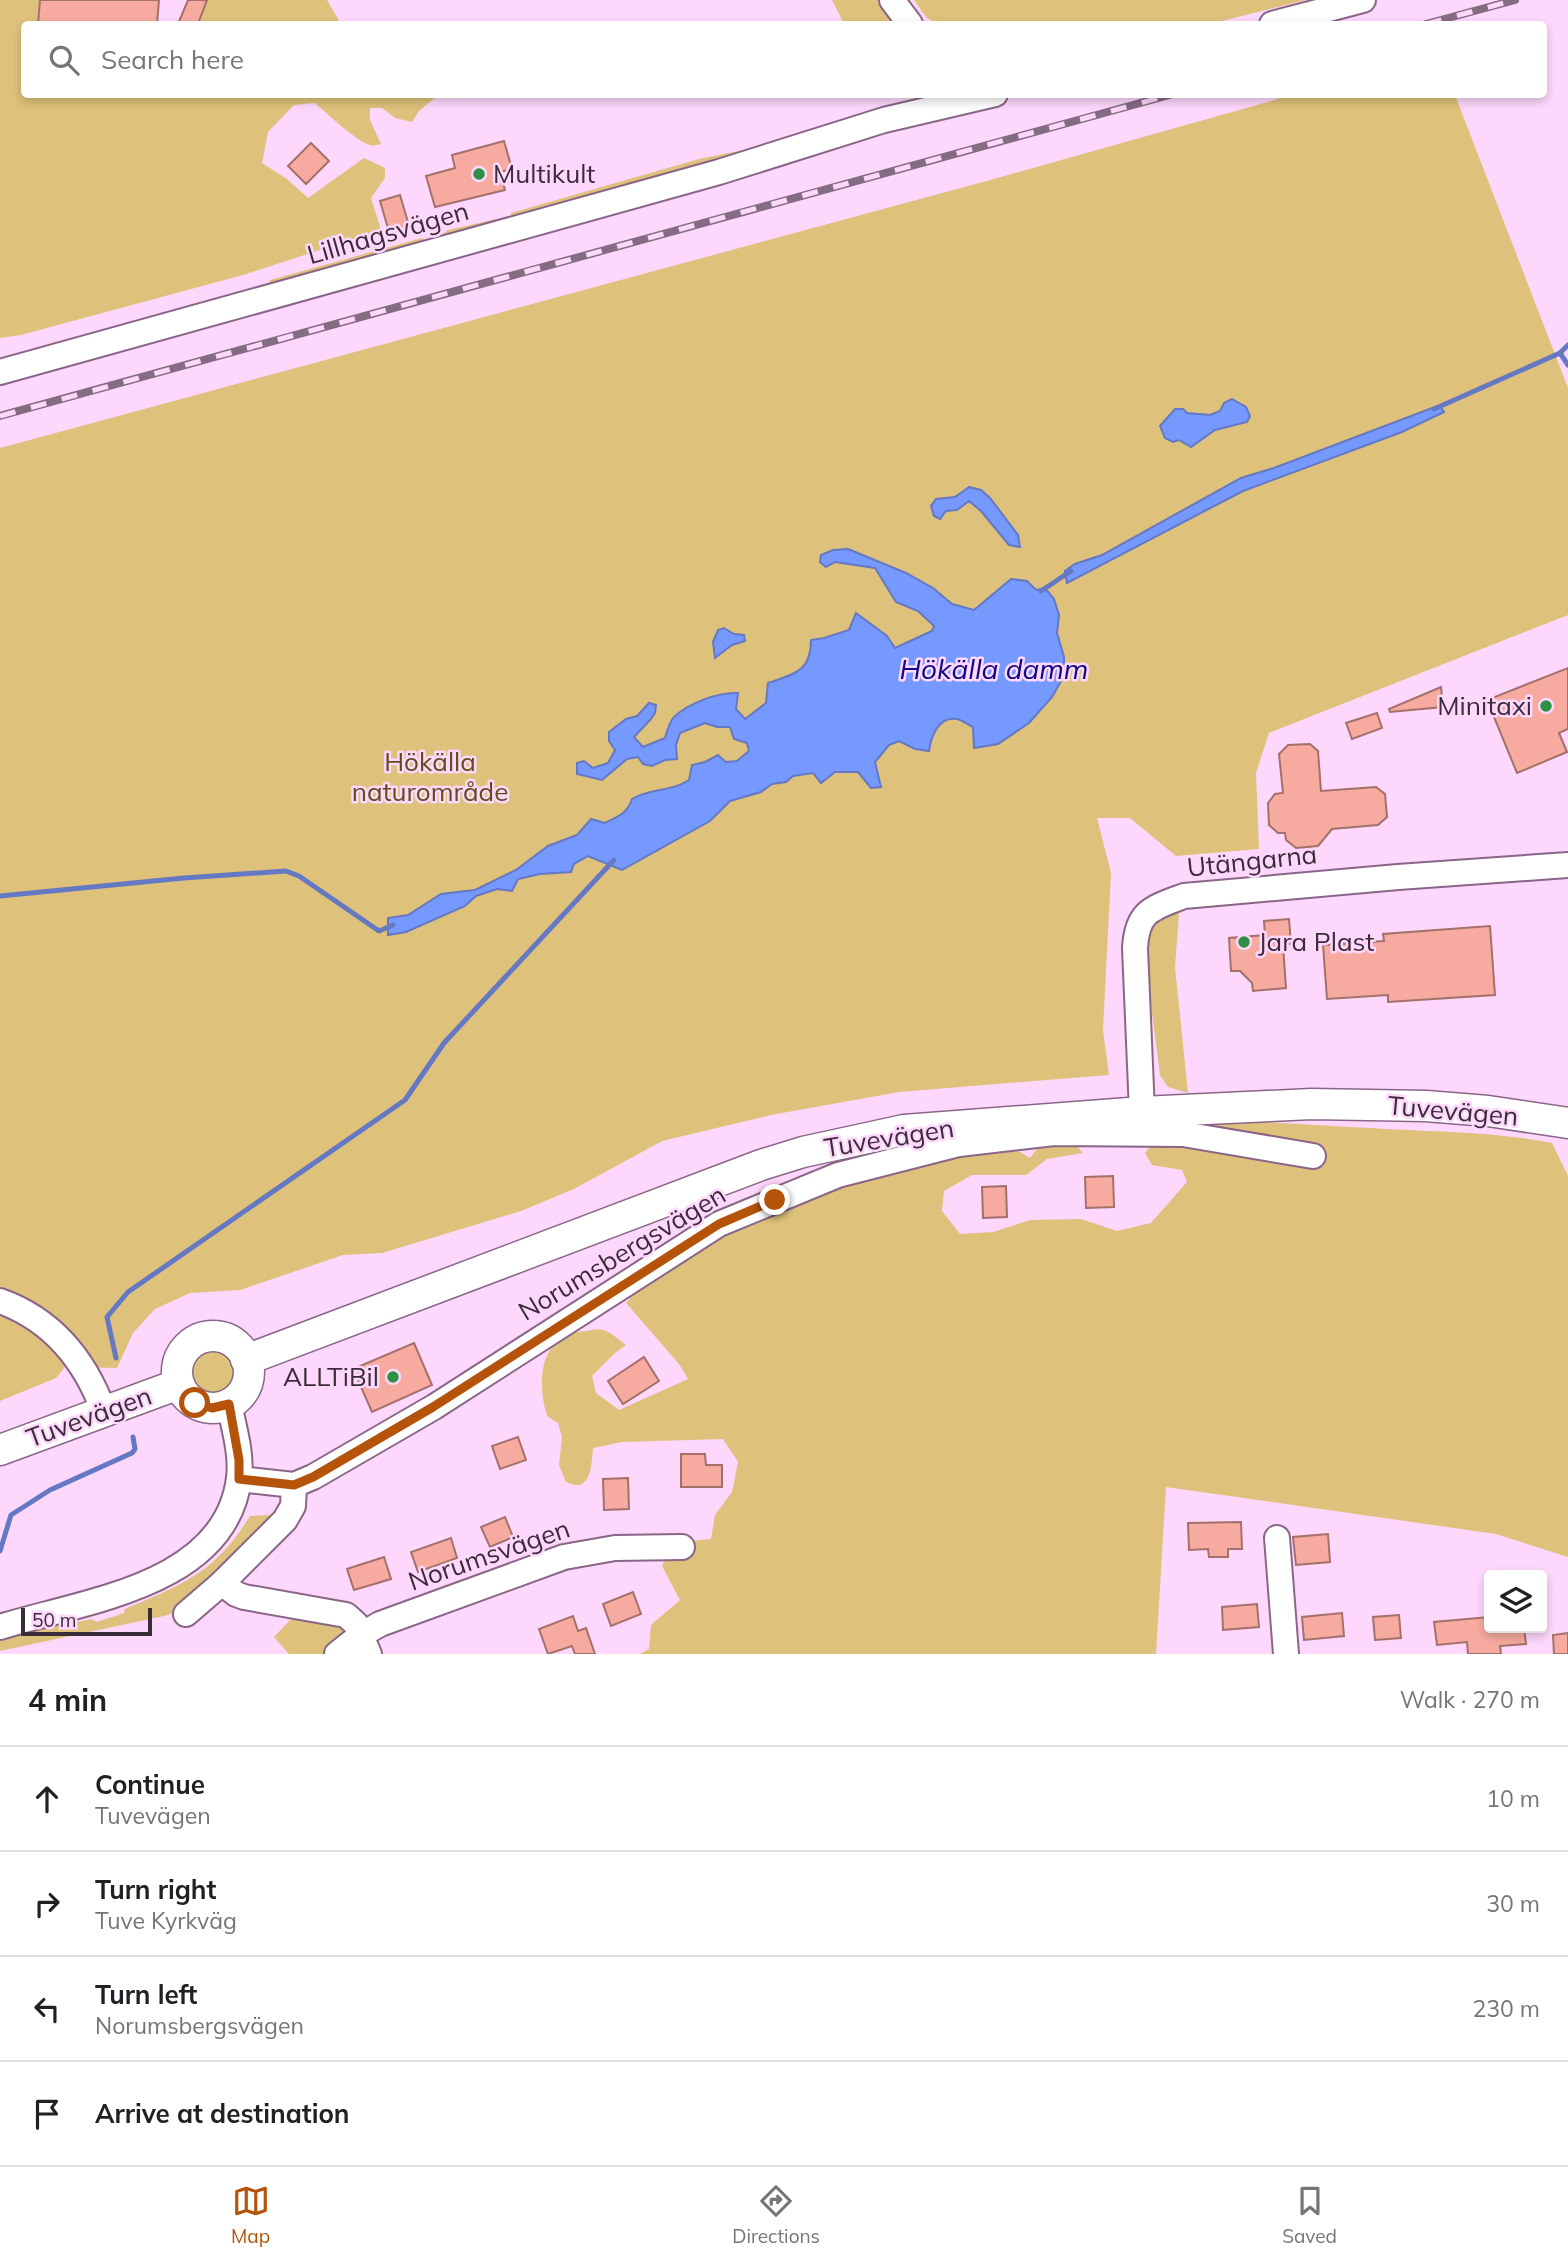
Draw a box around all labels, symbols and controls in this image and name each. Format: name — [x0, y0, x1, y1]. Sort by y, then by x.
search box — [21, 21, 1547, 98]
icon: search — [45, 41, 83, 79]
text: Search here — [101, 43, 244, 76]
place label: Multikult — [493, 157, 595, 190]
marker: Multikult — [471, 166, 487, 182]
street label: Lillhagsvägen — [303, 194, 472, 271]
water label: Hökälla damm — [900, 651, 1088, 686]
place label: Minitaxi — [1437, 689, 1532, 722]
marker: Minitaxi — [1538, 698, 1554, 714]
park label: Hökälla naturområde — [352, 745, 508, 808]
street label: Utängarna — [1185, 837, 1319, 884]
place label: Jara Plast — [1258, 925, 1374, 958]
marker: Jara Plast — [1236, 934, 1252, 950]
street label: Tuvevägen — [1386, 1088, 1520, 1133]
street label: Tuvevägen — [822, 1111, 956, 1164]
street label: Norumsbergsvägen — [512, 1178, 731, 1328]
route end — [759, 1184, 790, 1215]
place label: ALLTiBil — [283, 1360, 379, 1393]
marker: ALLTiBil — [385, 1369, 401, 1385]
street label: Tuvevägen — [22, 1379, 156, 1454]
route start — [179, 1387, 210, 1418]
street label: Norumsvägen — [404, 1511, 574, 1598]
map controls — [1484, 1570, 1547, 1633]
button: layers — [1484, 1570, 1547, 1633]
scale bar — [21, 1605, 152, 1637]
text: 50 m — [32, 1608, 76, 1632]
text: 4 min — [28, 1681, 107, 1719]
text: Walk · 270 m — [1400, 1685, 1540, 1714]
text: Continue — [95, 1768, 205, 1801]
icon: ahead — [28, 1780, 66, 1818]
text: 10 m — [1486, 1784, 1540, 1813]
text: Tuvevägen — [95, 1801, 211, 1830]
text: Turn right — [95, 1873, 216, 1906]
icon: right — [28, 1885, 66, 1923]
text: 30 m — [1486, 1889, 1540, 1918]
text: Tuve Kyrkväg — [95, 1906, 237, 1935]
text: Turn left — [95, 1978, 197, 2011]
icon: left — [28, 1990, 66, 2028]
text: 230 m — [1472, 1994, 1540, 2023]
text: Norumsbergsvägen — [95, 2011, 304, 2040]
icon: arrive — [28, 2095, 66, 2133]
text: Arrive at destination — [95, 2097, 350, 2130]
tab: Map — [231, 2182, 270, 2248]
tab: Directions — [732, 2182, 820, 2248]
tab: Saved — [1282, 2182, 1337, 2248]

